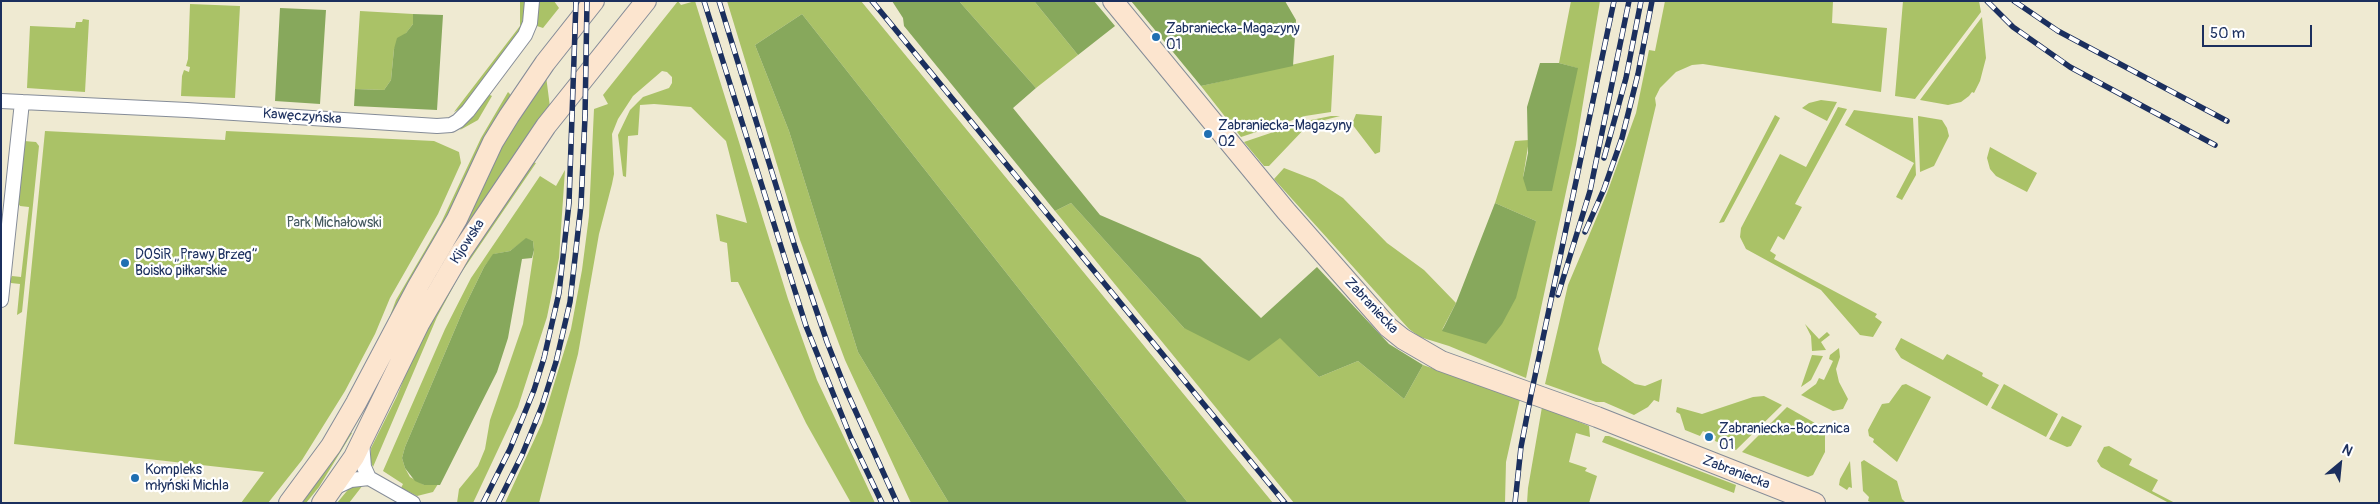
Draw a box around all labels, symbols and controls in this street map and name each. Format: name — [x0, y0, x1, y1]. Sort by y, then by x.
scale bar — [2205, 15, 2315, 47]
place label: Zabraniecka-Magazyny 01 — [1166, 21, 1300, 54]
text: 50 m — [2210, 24, 2245, 43]
marker: Zabraniecka-Magazyny 01 — [1150, 31, 1162, 43]
street label: Kawęczyńska — [262, 106, 342, 128]
place label: Zabraniecka-Magazyny 02 — [1218, 118, 1352, 150]
marker: Zabraniecka-Magazyny 02 — [1202, 128, 1214, 140]
park label: Park Michałowski — [286, 215, 382, 231]
street label: Kijowska — [447, 217, 489, 267]
place label: DOSiR „Prawy Brzeg” Boisko piłkarskie — [135, 247, 258, 280]
marker: DOSiR „Prawy Brzeg” Boisko piłkarskie — [119, 257, 131, 269]
street label: Zabraniecka — [1341, 274, 1401, 338]
place label: Zabraniecka-Bocznica 01 — [1719, 421, 1850, 454]
marker: Zabraniecka-Bocznica 01 — [1703, 431, 1715, 443]
north arrow — [2315, 439, 2365, 489]
text: N — [2339, 441, 2355, 460]
street label: Zabraniecka — [1700, 452, 1772, 494]
place label: Kompleks młyński Michla — [145, 462, 229, 494]
marker: Kompleks młyński Michla — [129, 472, 141, 484]

